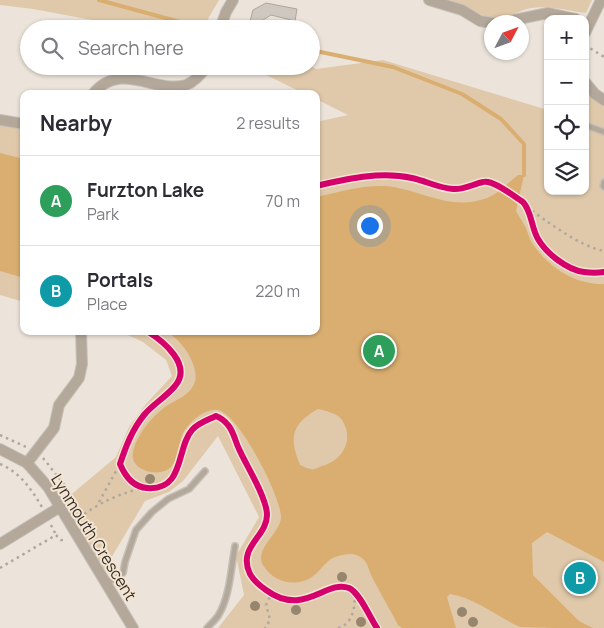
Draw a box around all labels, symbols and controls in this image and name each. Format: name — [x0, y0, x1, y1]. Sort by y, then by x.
north arrow — [484, 15, 529, 60]
map controls — [544, 15, 589, 195]
button: + — [544, 15, 589, 60]
search box — [20, 20, 320, 75]
icon: search — [38, 34, 66, 62]
text: Search here — [78, 35, 184, 61]
button: − — [544, 60, 589, 105]
button: locate — [544, 105, 589, 150]
text: Nearby — [40, 109, 112, 137]
text: 2 results — [236, 112, 300, 134]
button: layers — [544, 150, 589, 195]
text: Furzton Lake — [87, 177, 204, 203]
text: A — [51, 190, 61, 212]
text: 70 m — [265, 190, 300, 212]
text: Park — [87, 203, 119, 225]
your location — [357, 213, 383, 239]
text: Portals — [87, 267, 153, 293]
text: B — [51, 280, 61, 302]
text: 220 m — [255, 280, 300, 302]
text: Place — [87, 293, 127, 315]
pin: A — [363, 332, 395, 370]
street label: Lynmouth Crescent — [46, 470, 142, 604]
pin: B — [564, 559, 596, 597]

